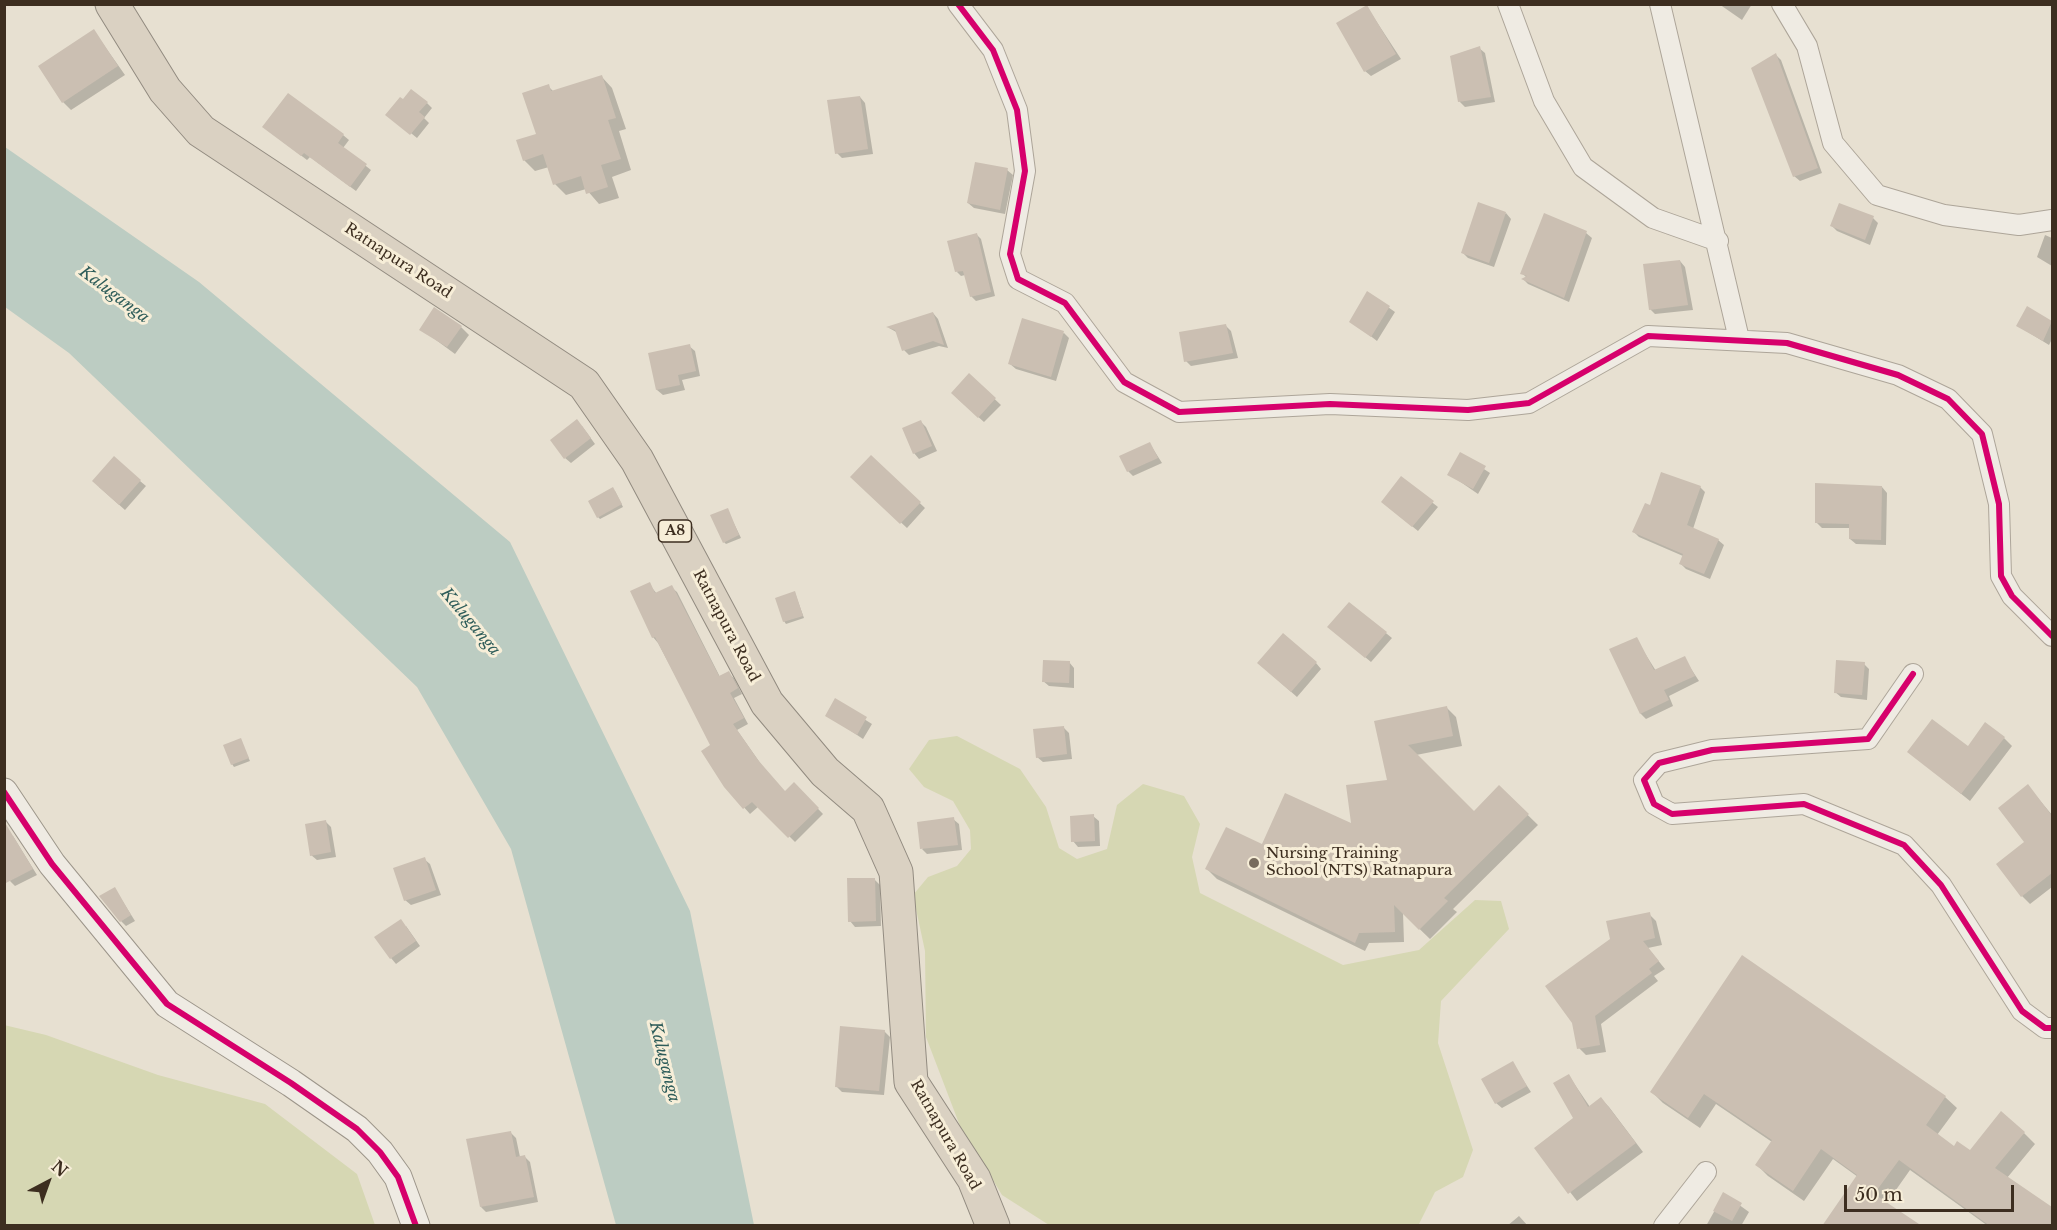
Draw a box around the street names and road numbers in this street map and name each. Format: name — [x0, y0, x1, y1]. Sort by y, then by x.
street label: Ratnapura Road — [341, 220, 455, 302]
road number: A8 — [658, 520, 692, 542]
street label: Ratnapura Road — [689, 567, 763, 685]
street label: Ratnapura Road — [906, 1077, 984, 1193]

